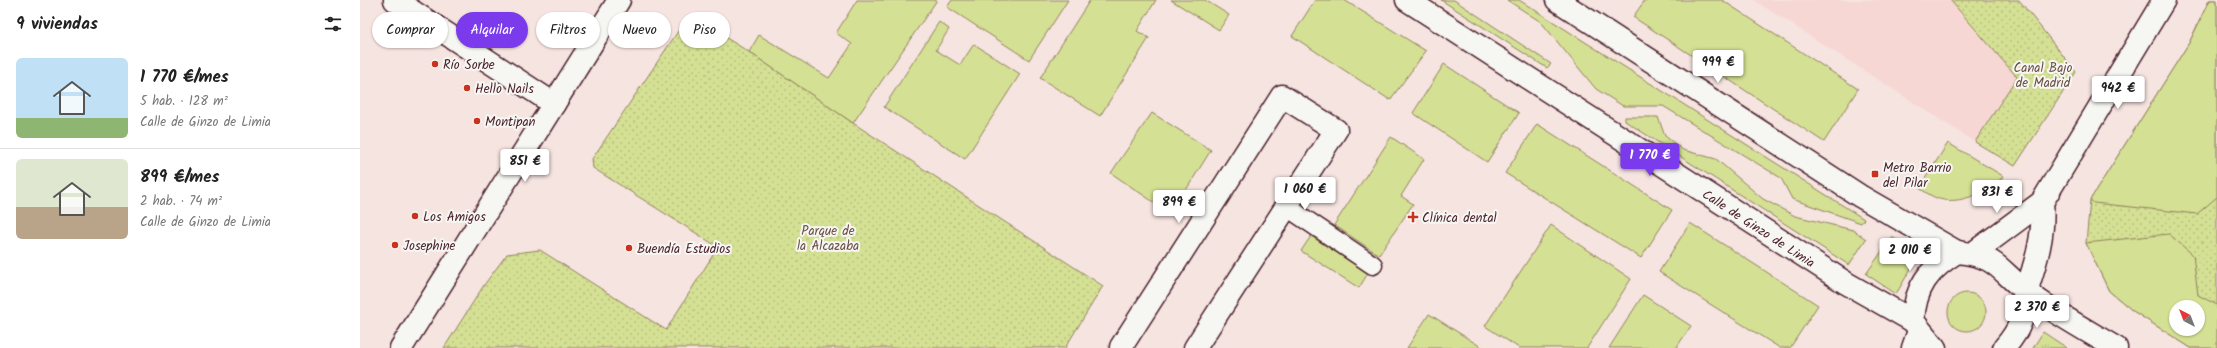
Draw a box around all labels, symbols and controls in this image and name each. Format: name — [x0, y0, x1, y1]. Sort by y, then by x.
text: 9 viviendas — [16, 11, 98, 38]
chip: Comprar — [372, 12, 448, 48]
chip: Alquilar — [456, 12, 528, 48]
chip: Filtros — [536, 12, 600, 48]
chip: Nuevo — [608, 12, 671, 48]
chip: Piso — [679, 12, 730, 48]
icon: filters — [322, 13, 344, 35]
pin: 999 € — [1690, 50, 1746, 84]
text: 999 € — [1702, 52, 1734, 73]
place label: Río Sorbe — [443, 55, 495, 76]
park label: Canal Bajo de Madrid — [2014, 58, 2073, 94]
marker: Río Sorbe — [430, 59, 440, 69]
text: 1 770 €/mes — [140, 64, 229, 91]
icon: home — [48, 74, 96, 122]
pin: 942 € — [2090, 76, 2146, 110]
text: 942 € — [2101, 78, 2135, 99]
place label: Hello Nails — [475, 79, 534, 100]
marker: Hello Nails — [462, 83, 472, 93]
text: 5 hab. · 128 m² — [140, 91, 228, 112]
text: Calle de Ginzo de Limia — [140, 112, 271, 133]
place label: Montipan — [485, 112, 536, 133]
marker: Montipan — [472, 116, 482, 126]
pin: 1 770 € — [1613, 143, 1687, 177]
text: 1 770 € — [1629, 145, 1671, 166]
pin: 851 € — [497, 149, 553, 183]
text: 851 € — [509, 151, 541, 172]
place label: Metro Barrio del Pilar — [1883, 158, 1952, 194]
text: 899 €/mes — [140, 164, 220, 191]
marker: Metro Barrio del Pilar — [1870, 169, 1880, 179]
icon: home — [48, 175, 96, 223]
pin: 1 060 € — [1268, 177, 1342, 211]
text: 1 060 € — [1284, 179, 1326, 200]
pin: 831 € — [1969, 180, 2025, 214]
text: 831 € — [1981, 182, 2013, 203]
street label: Calle de Ginzo de Limia — [1698, 185, 1819, 274]
pin: 899 € — [1151, 190, 1207, 224]
text: 2 hab. · 74 m² — [140, 191, 222, 212]
text: 899 € — [1162, 192, 1196, 213]
place label: Los Amigos — [423, 207, 486, 228]
place label: Clínica dental — [1422, 208, 1497, 229]
marker: Los Amigos — [410, 211, 420, 221]
marker: Clínica dental — [1407, 211, 1419, 223]
text: Calle de Ginzo de Limia — [140, 212, 271, 233]
park label: Parque de la Alcazaba — [797, 221, 859, 257]
place label: Josephine — [403, 236, 456, 257]
pin: 2 010 € — [1873, 238, 1947, 272]
place label: Buendía Estudios — [637, 239, 731, 260]
marker: Josephine — [390, 240, 400, 250]
text: 2 010 € — [1888, 240, 1932, 261]
marker: Buendía Estudios — [624, 243, 634, 253]
pin: 2 370 € — [2000, 295, 2074, 329]
text: 2 370 € — [2014, 297, 2060, 318]
north arrow — [2169, 300, 2205, 336]
map controls — [2169, 300, 2205, 336]

